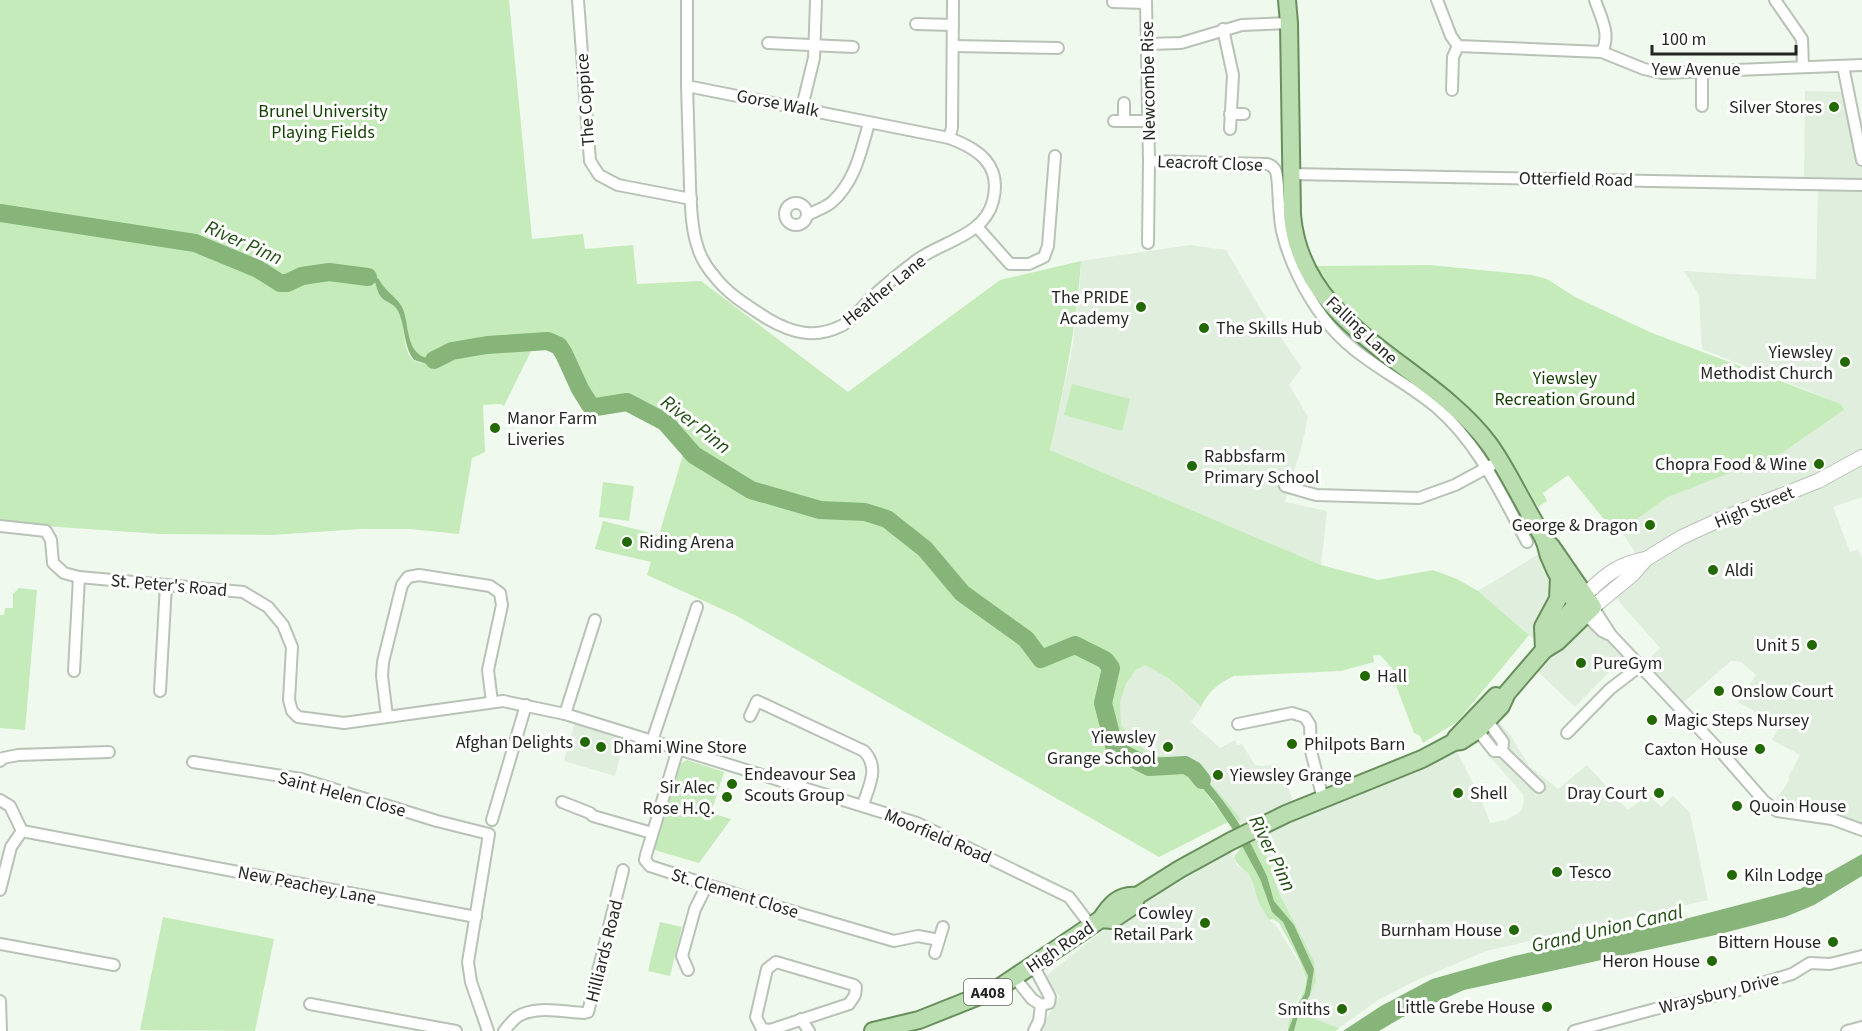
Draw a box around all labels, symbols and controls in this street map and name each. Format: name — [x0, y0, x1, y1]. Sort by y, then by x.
scale bar — [1652, 18, 1796, 56]
street label: Newcombe Rise — [1135, 21, 1162, 141]
text: 100 m — [1661, 27, 1706, 52]
street label: The Coppice — [570, 53, 601, 147]
street label: Yew Avenue — [1651, 57, 1741, 82]
street label: Gorse Walk — [735, 83, 821, 124]
place label: Silver Stores — [1729, 95, 1822, 120]
park label: Brunel University Playing Fields — [258, 99, 388, 145]
marker: Silver Stores — [1827, 100, 1841, 114]
street label: Leacroft Close — [1157, 149, 1263, 178]
street label: Otterfield Road — [1519, 166, 1633, 193]
water label: River Pinn — [200, 213, 287, 272]
street label: Heather Lane — [837, 249, 931, 332]
place label: The PRIDE Academy — [1051, 285, 1130, 331]
street label: Falling Lane — [1320, 291, 1403, 370]
marker: The PRIDE Academy — [1134, 300, 1148, 314]
place label: The Skills Hub — [1216, 316, 1323, 341]
marker: The Skills Hub — [1197, 321, 1211, 335]
place label: Yiewsley Methodist Church — [1700, 340, 1834, 386]
marker: Yiewsley Methodist Church — [1838, 355, 1852, 369]
park label: Yiewsley Recreation Ground — [1494, 366, 1636, 412]
water label: River Pinn — [654, 389, 736, 461]
place label: Manor Farm Liveries — [507, 406, 597, 452]
marker: Manor Farm Liveries — [488, 421, 502, 435]
place label: Rabbsfarm Primary School — [1204, 444, 1319, 490]
place label: Chopra Food & Wine — [1655, 452, 1807, 477]
marker: Chopra Food & Wine — [1812, 457, 1826, 471]
marker: Rabbsfarm Primary School — [1185, 459, 1199, 473]
street label: High Street — [1711, 480, 1798, 535]
place label: George & Dragon — [1512, 513, 1638, 538]
marker: George & Dragon — [1643, 518, 1657, 532]
place label: Riding Arena — [639, 530, 734, 555]
marker: Riding Arena — [620, 535, 634, 549]
place label: Aldi — [1725, 558, 1754, 583]
marker: Aldi — [1706, 563, 1720, 577]
street label: St. Peter's Road — [110, 568, 228, 603]
place label: Unit 5 — [1755, 633, 1800, 658]
marker: Unit 5 — [1805, 638, 1819, 652]
place label: PureGym — [1593, 651, 1662, 676]
marker: PureGym — [1574, 656, 1588, 670]
place label: Hall — [1377, 664, 1407, 689]
marker: Hall — [1358, 669, 1372, 683]
place label: Onslow Court — [1731, 679, 1833, 704]
marker: Onslow Court — [1712, 684, 1726, 698]
place label: Magic Steps Nursey — [1664, 708, 1810, 733]
marker: Magic Steps Nursey — [1645, 713, 1659, 727]
place label: Yiewsley Grange School — [1047, 725, 1157, 771]
place label: Afghan Delights — [456, 730, 573, 755]
place label: Philpots Barn — [1304, 732, 1405, 757]
marker: Afghan Delights — [578, 735, 592, 749]
place label: Dhami Wine Store — [613, 735, 747, 760]
marker: Philpots Barn — [1285, 737, 1299, 751]
place label: Caxton House — [1644, 737, 1748, 762]
marker: Dhami Wine Store — [594, 740, 608, 754]
marker: Yiewsley Grange School — [1161, 740, 1175, 754]
marker: Caxton House — [1753, 742, 1767, 756]
place label: Endeavour Sea Scouts Group — [744, 762, 856, 808]
place label: Yiewsley Grange — [1229, 763, 1352, 788]
street label: Saint Helen Close — [275, 765, 409, 824]
marker: Yiewsley Grange — [1211, 768, 1225, 782]
place label: Sir Alec Rose H.Q. — [643, 775, 715, 821]
marker: Endeavour Sea Scouts Group — [725, 777, 739, 791]
place label: Shell — [1470, 781, 1508, 806]
place label: Dray Court — [1567, 781, 1647, 806]
marker: Shell — [1451, 786, 1465, 800]
marker: Dray Court — [1652, 786, 1666, 800]
marker: Sir Alec Rose H.Q. — [720, 790, 734, 804]
place label: Quoin House — [1749, 794, 1846, 819]
marker: Quoin House — [1730, 799, 1744, 813]
street label: Moorfield Road — [880, 803, 995, 870]
water label: River Pinn — [1242, 810, 1303, 896]
street label: New Peachey Lane — [236, 860, 378, 911]
place label: Tesco — [1569, 860, 1612, 885]
street label: St. Clement Close — [668, 862, 802, 925]
place label: Kiln Lodge — [1744, 863, 1823, 888]
marker: Tesco — [1550, 865, 1564, 879]
marker: Kiln Lodge — [1725, 868, 1739, 882]
street label: Hilliards Road — [580, 897, 629, 1005]
water label: Grand Union Canal — [1529, 898, 1686, 960]
place label: Cowley Retail Park — [1113, 901, 1194, 947]
street label: High Road — [1021, 915, 1099, 979]
marker: Cowley Retail Park — [1198, 916, 1212, 930]
place label: Burnham House — [1380, 918, 1502, 943]
marker: Burnham House — [1507, 923, 1521, 937]
place label: Bittern House — [1718, 930, 1821, 955]
marker: Bittern House — [1826, 935, 1840, 949]
place label: Heron House — [1602, 949, 1700, 974]
marker: Heron House — [1705, 954, 1719, 968]
street label: Wraysbury Drive — [1657, 967, 1782, 1020]
road number: A408 — [964, 979, 1012, 1005]
place label: Little Grebe House — [1397, 995, 1535, 1020]
place label: Smiths — [1278, 997, 1330, 1022]
marker: Little Grebe House — [1540, 1000, 1554, 1014]
marker: Smiths — [1335, 1002, 1349, 1016]

